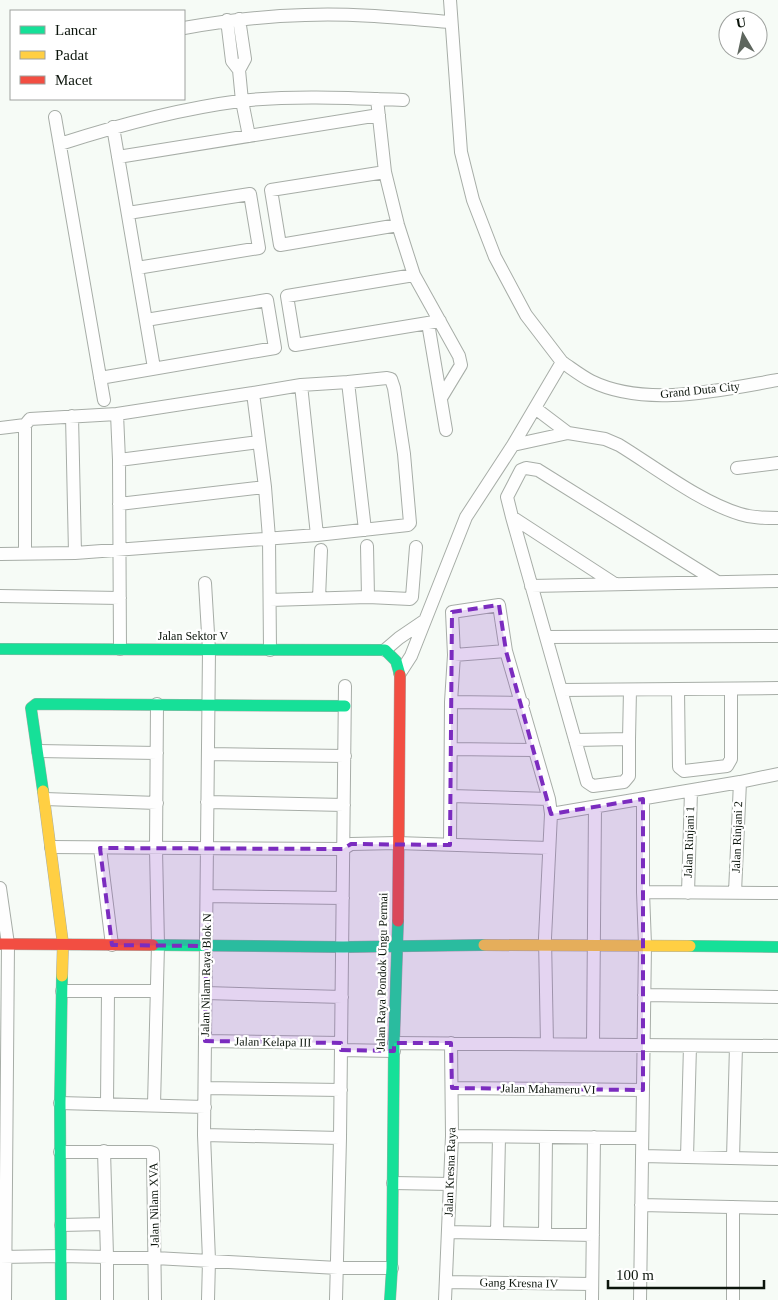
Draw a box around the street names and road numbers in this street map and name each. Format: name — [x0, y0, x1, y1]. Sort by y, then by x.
street label: Grand Duta City — [659, 379, 741, 401]
street label: Jalan Sektor V — [158, 629, 229, 643]
street label: Jalan Rinjani 2 — [729, 801, 745, 873]
street label: Jalan Rinjani 1 — [681, 806, 697, 878]
street label: Jalan Raya Pondok Ungu Permai — [374, 892, 390, 1051]
street label: Jalan Nilam Raya Blok N — [198, 913, 214, 1037]
street label: Jalan Kelapa III — [235, 1034, 311, 1050]
street label: Jalan Mahameru VI — [500, 1081, 596, 1097]
street label: Jalan Kresna Raya — [441, 1126, 459, 1217]
street label: Jalan Nilam XVA — [146, 1162, 162, 1248]
street label: Gang Kresna IV — [480, 1275, 559, 1291]

